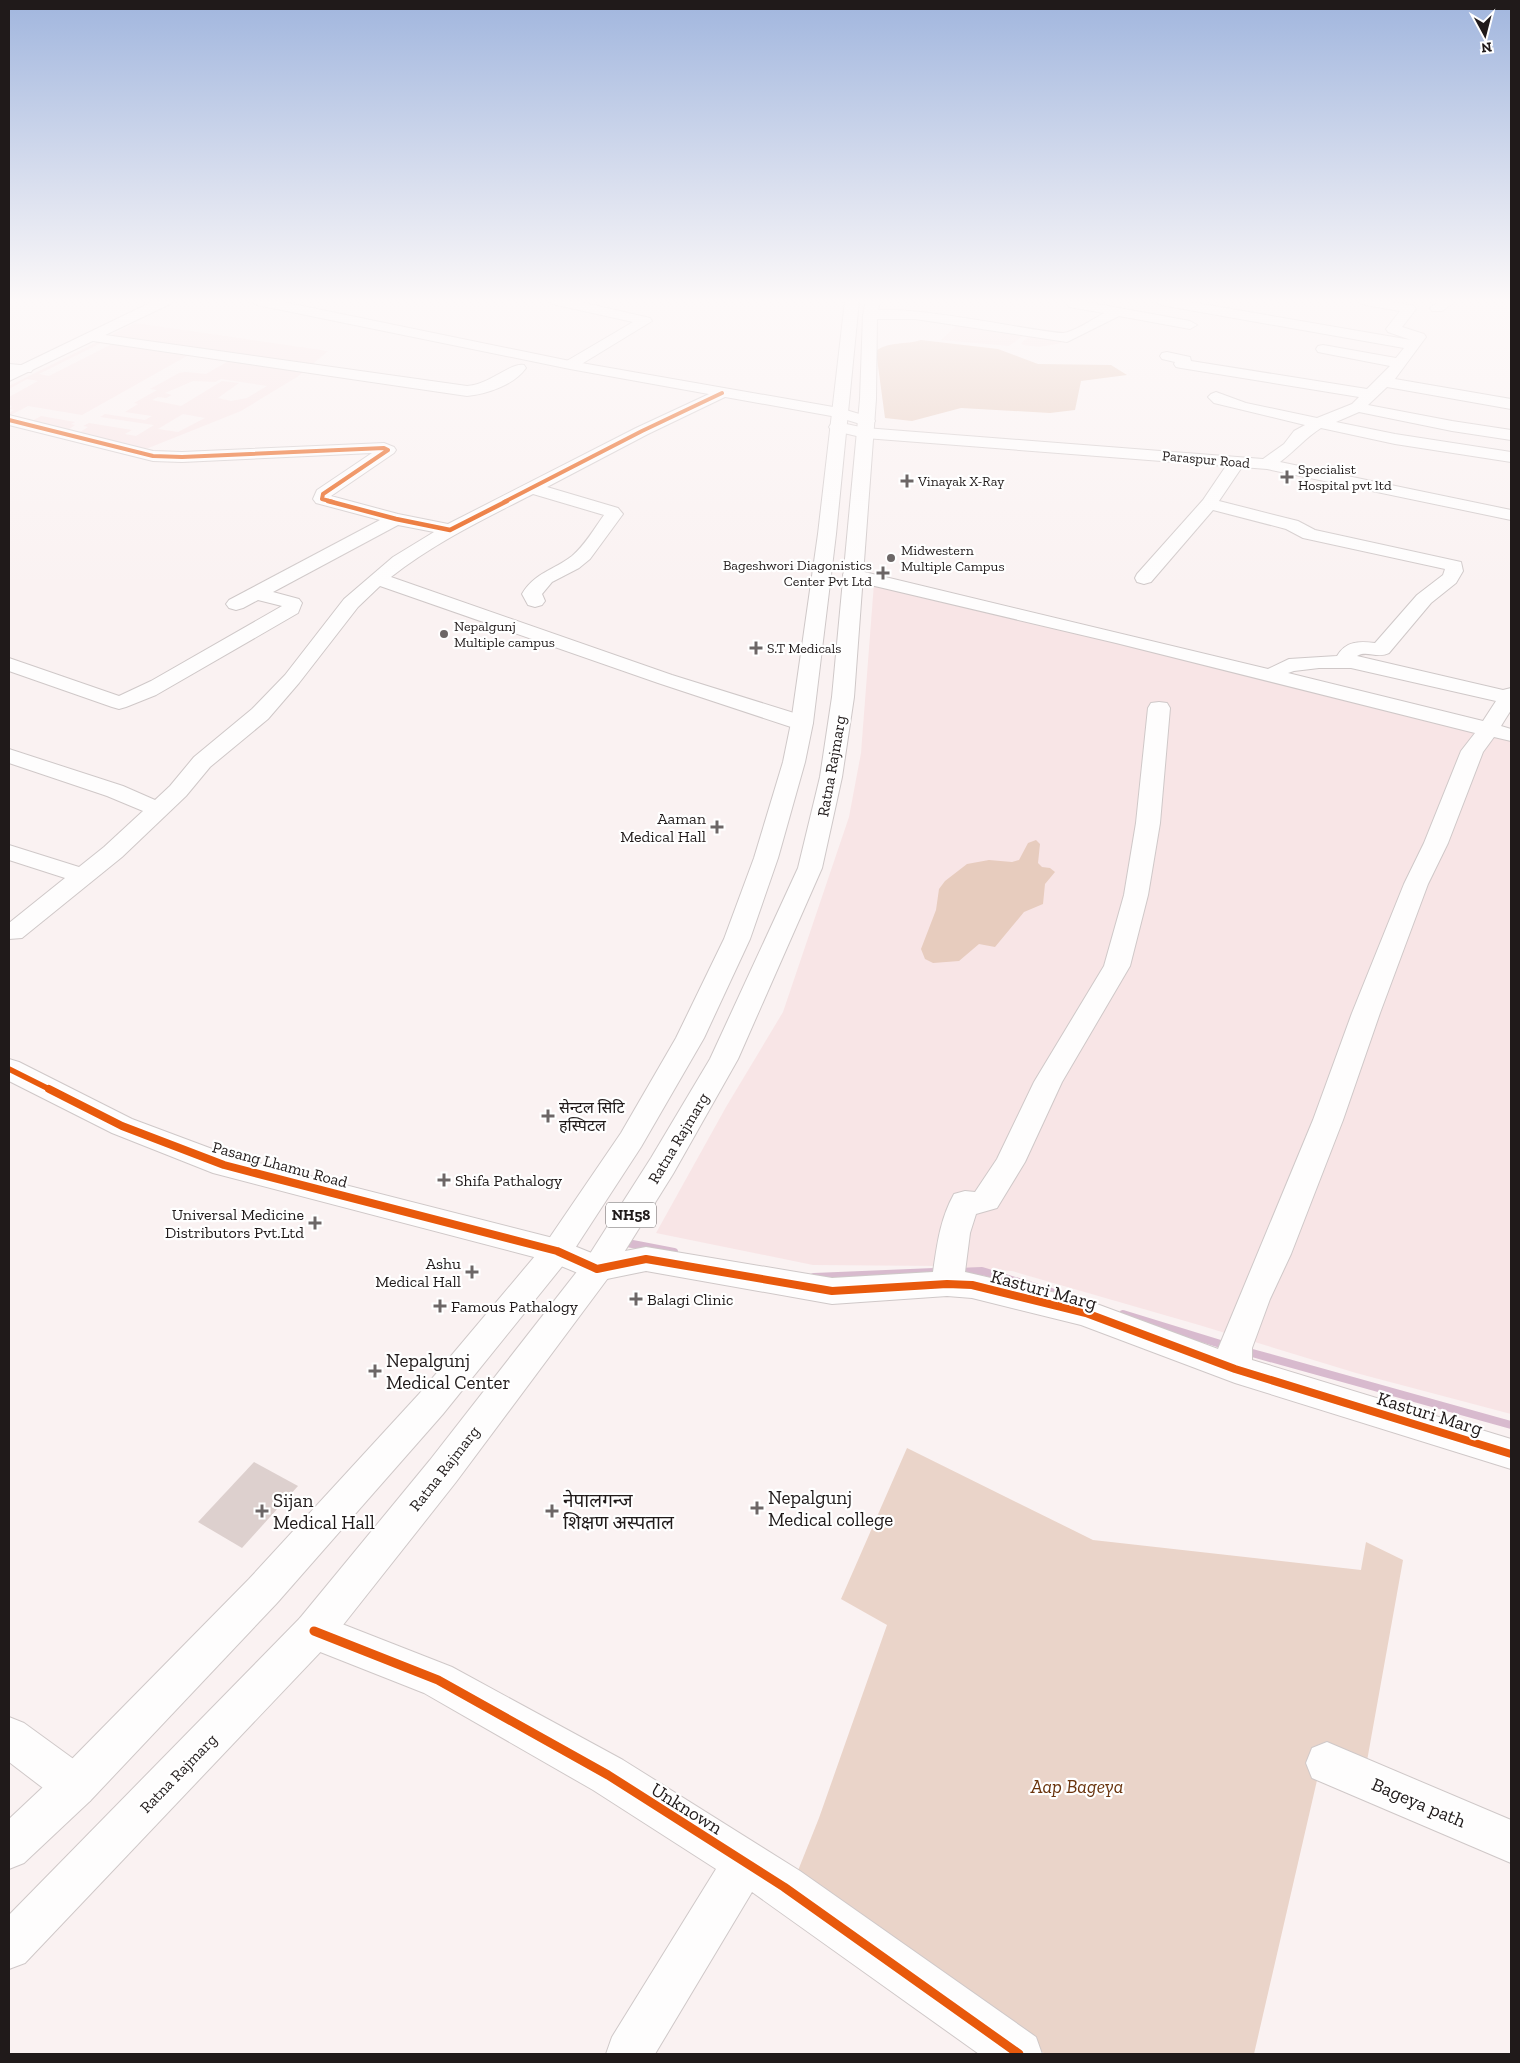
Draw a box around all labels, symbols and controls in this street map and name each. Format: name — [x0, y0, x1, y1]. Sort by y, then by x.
north arrow — [1460, 10, 1510, 60]
text: N — [1480, 38, 1493, 57]
street label: Paraspur Road — [1161, 447, 1251, 472]
place label: Specialist Hospital pvt ltd — [1298, 461, 1392, 494]
marker: Specialist Hospital pvt ltd — [1280, 470, 1294, 484]
place label: Vinayak X-Ray — [917, 473, 1005, 490]
marker: Vinayak X-Ray — [900, 474, 914, 488]
place label: Midwestern Multiple Campus — [901, 542, 1005, 575]
marker: Midwestern Multiple Campus — [885, 552, 897, 564]
place label: Bageshwori Diagonistics Center Pvt Ltd — [723, 557, 872, 590]
marker: Bageshwori Diagonistics Center Pvt Ltd — [876, 566, 890, 580]
place label: Nepalgunj Multiple campus — [454, 618, 555, 651]
marker: Nepalgunj Multiple campus — [438, 628, 450, 640]
place label: S.T Medicals — [767, 640, 841, 657]
marker: S.T Medicals — [749, 641, 763, 655]
street label: Ratna Rajmarg — [813, 714, 850, 818]
place label: Aaman Medical Hall — [620, 809, 707, 846]
marker: Aaman Medical Hall — [710, 820, 724, 834]
street label: Ratna Rajmarg — [644, 1089, 713, 1187]
place label: सेन्टल सिटि हस्पिटल — [559, 1098, 625, 1135]
marker: सेन्टल सिटि हस्पिटल — [541, 1109, 555, 1123]
street label: Pasang Lhamu Road — [210, 1137, 350, 1192]
place label: Shifa Pathalogy — [455, 1171, 563, 1190]
marker: Shifa Pathalogy — [437, 1173, 451, 1187]
road number: NH58 — [606, 1202, 656, 1228]
place label: Universal Medicine Distributors Pvt.Ltd — [165, 1205, 304, 1242]
marker: Universal Medicine Distributors Pvt.Ltd — [308, 1216, 322, 1230]
place label: Ashu Medical Hall — [375, 1254, 461, 1291]
street label: Kasturi Marg — [988, 1264, 1100, 1315]
marker: Ashu Medical Hall — [465, 1265, 479, 1279]
place label: Balagi Clinic — [647, 1290, 733, 1309]
marker: Balagi Clinic — [629, 1292, 643, 1306]
place label: Famous Pathalogy — [451, 1297, 579, 1316]
marker: Famous Pathalogy — [433, 1299, 447, 1313]
place label: Nepalgunj Medical Center — [386, 1349, 510, 1394]
marker: Nepalgunj Medical Center — [368, 1364, 382, 1378]
street label: Kasturi Marg — [1374, 1387, 1486, 1441]
street label: Ratna Rajmarg — [405, 1422, 484, 1515]
place label: Nepalgunj Medical college — [768, 1486, 893, 1531]
place label: Sijan Medical Hall — [273, 1489, 375, 1534]
place label: नेपालगन्ज शिक्षण अस्पताल — [563, 1489, 675, 1534]
marker: Nepalgunj Medical college — [750, 1501, 764, 1515]
marker: Sijan Medical Hall — [255, 1504, 269, 1518]
marker: नेपालगन्ज शिक्षण अस्पताल — [545, 1504, 559, 1518]
street label: Ratna Rajmarg — [136, 1730, 221, 1817]
street label: Bageya path — [1368, 1772, 1470, 1833]
park label: Aap Bageya — [1030, 1775, 1123, 1798]
street label: Unknown — [647, 1778, 727, 1839]

